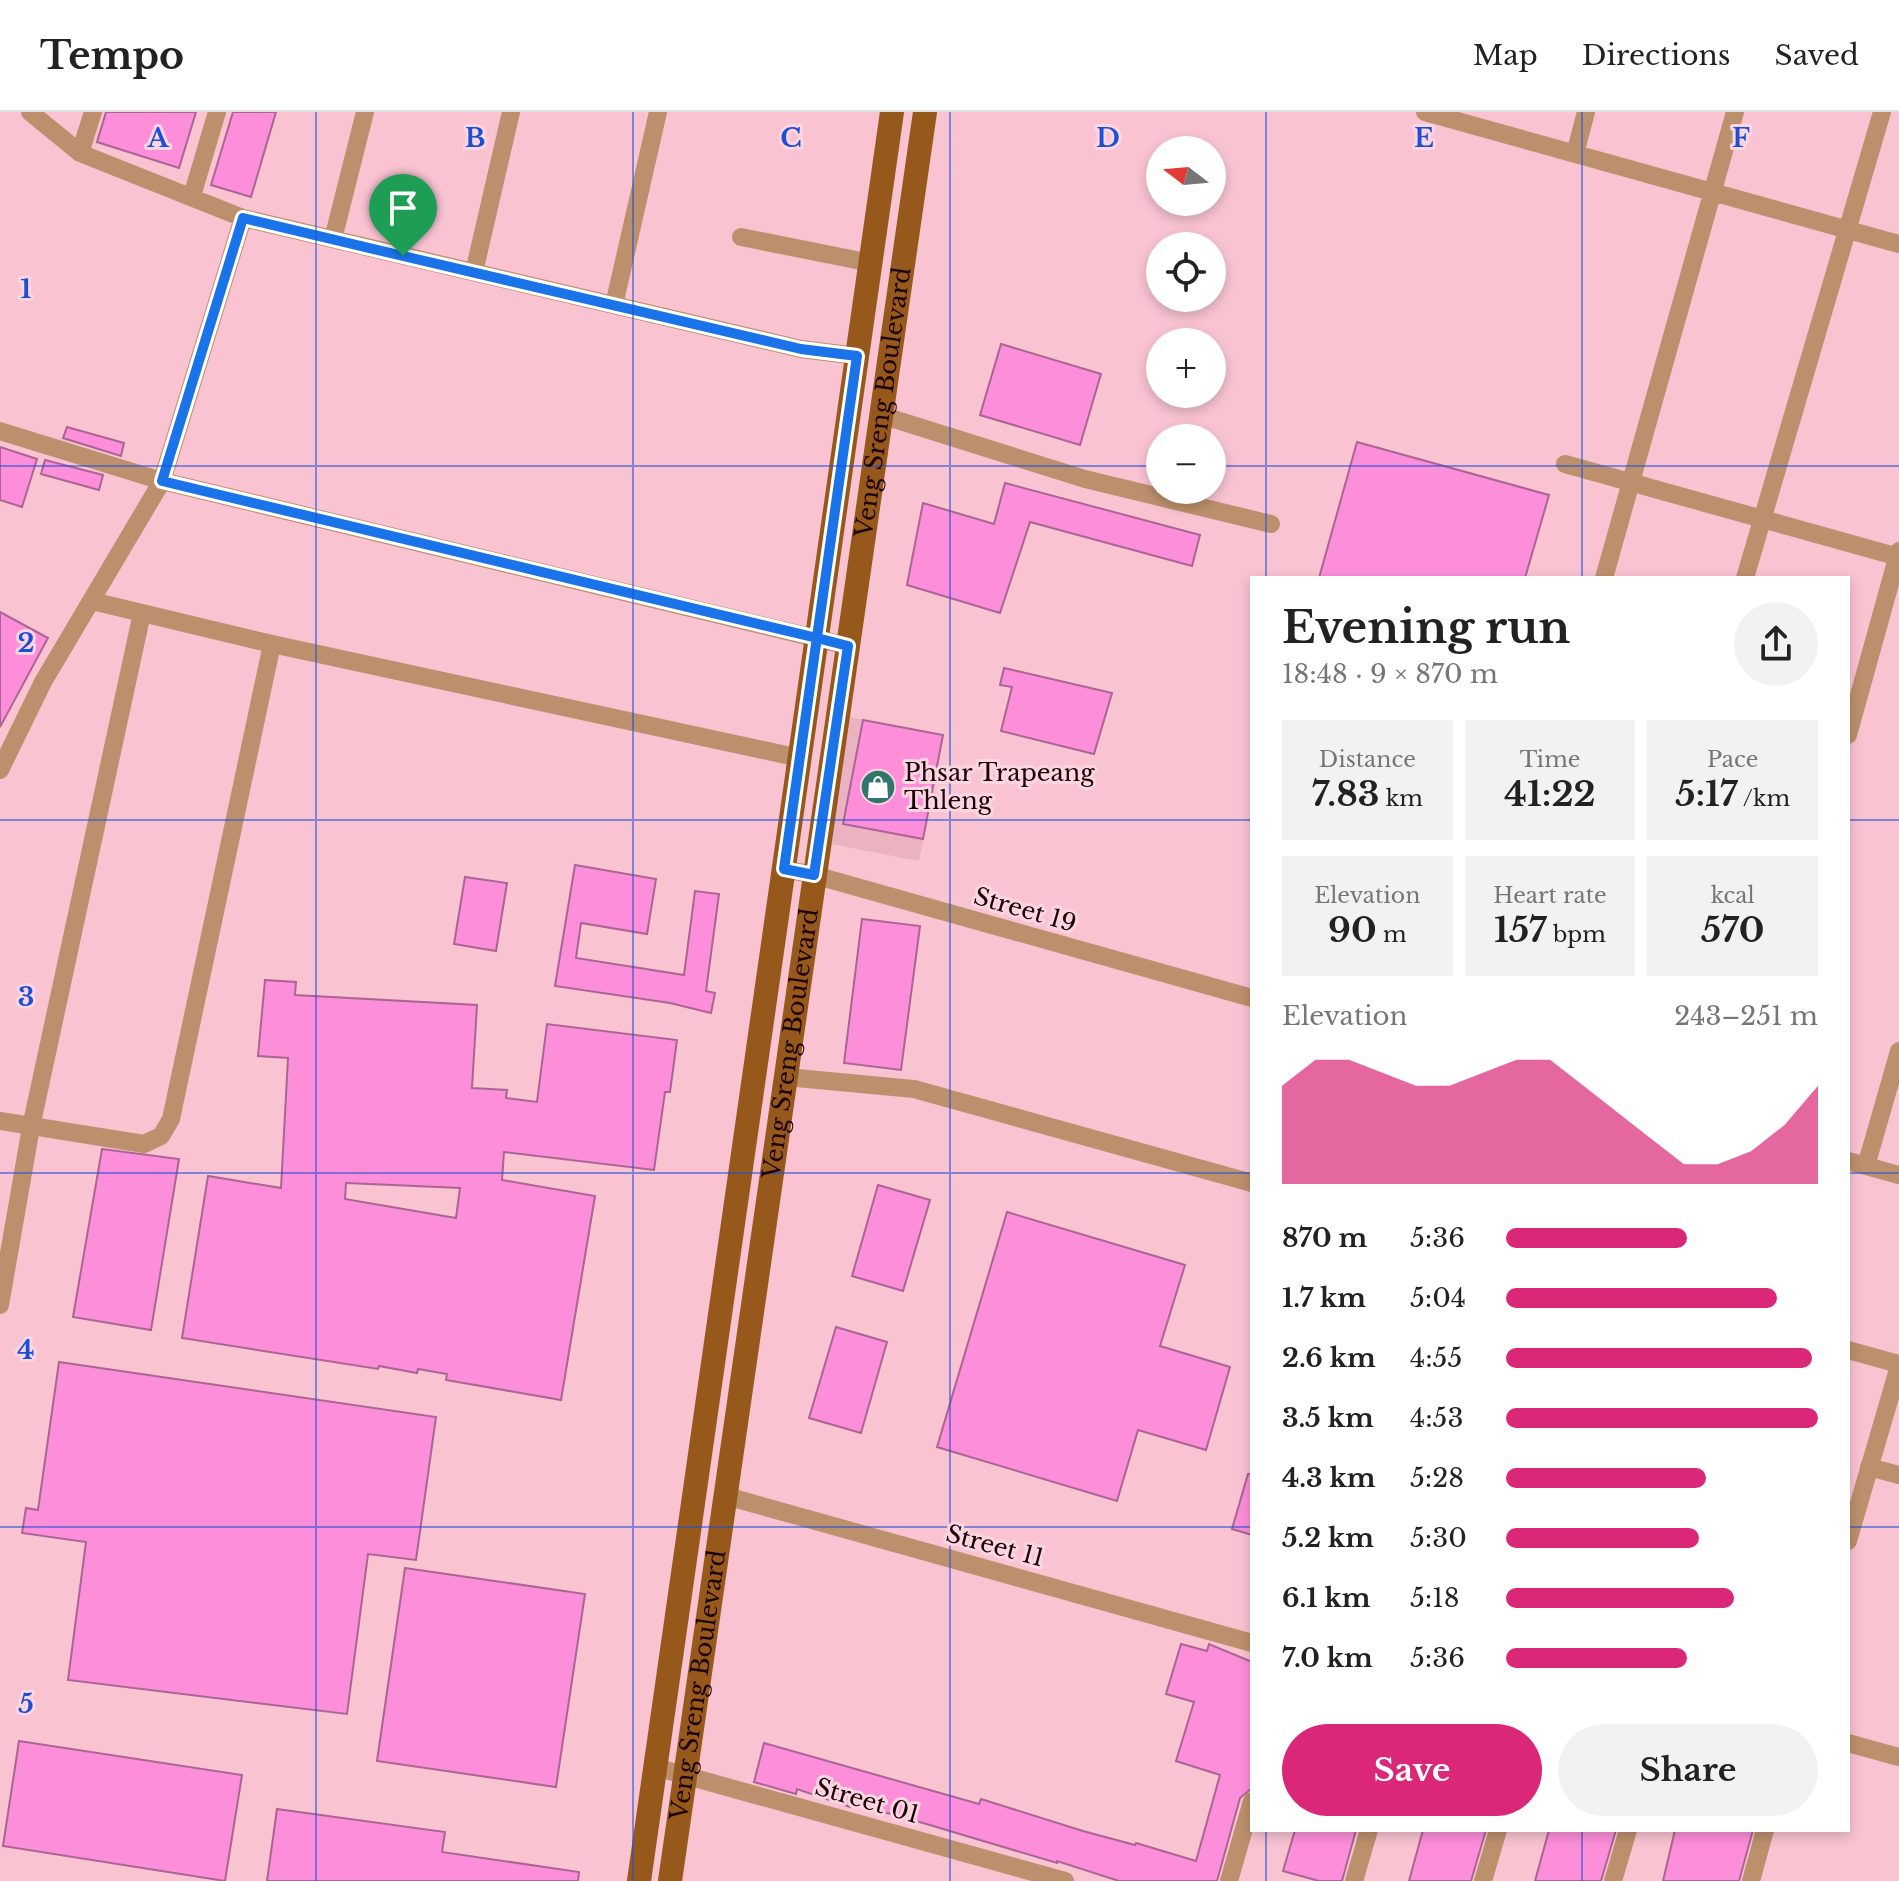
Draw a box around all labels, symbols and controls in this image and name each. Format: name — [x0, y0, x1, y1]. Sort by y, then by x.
text: Tempo — [40, 32, 184, 79]
text: Map — [1473, 38, 1538, 73]
text: Directions — [1582, 38, 1731, 73]
text: Saved — [1775, 38, 1859, 73]
text: A — [146, 122, 169, 154]
text: B — [465, 122, 485, 154]
text: C — [780, 122, 802, 154]
text: D — [1096, 122, 1120, 154]
text: E — [1414, 122, 1434, 154]
text: F — [1732, 122, 1750, 154]
north arrow — [1146, 136, 1226, 216]
map controls — [1146, 136, 1226, 504]
pin — [369, 174, 437, 256]
icon: arrive — [381, 186, 425, 230]
button: locate — [1146, 232, 1226, 312]
street label: Veng Sreng Boulevard — [849, 265, 916, 540]
text: 1 — [20, 273, 32, 305]
button: + — [1146, 328, 1226, 408]
button: − — [1146, 424, 1226, 504]
text: Evening run — [1282, 600, 1570, 655]
button: share — [1734, 602, 1818, 686]
text: 2 — [18, 627, 34, 659]
text: 18:48 · 9 × 870 m — [1282, 658, 1498, 690]
text: Distance — [1319, 746, 1416, 773]
text: Time — [1520, 746, 1580, 773]
text: Pace — [1707, 746, 1758, 773]
place label: Phsar Trapeang Thleng — [904, 758, 1095, 815]
shop icon: Phsar Trapeang Thleng — [859, 768, 897, 806]
text: 7.83 — [1312, 773, 1379, 815]
text: 41:22 — [1504, 773, 1596, 815]
text: 5:17 — [1675, 773, 1737, 815]
text: km — [1379, 785, 1423, 812]
text: /km — [1737, 785, 1790, 812]
street label: Street 19 — [971, 881, 1080, 938]
text: Elevation — [1314, 882, 1420, 909]
text: Heart rate — [1493, 882, 1607, 909]
text: kcal — [1711, 882, 1755, 909]
street label: Veng Sreng Boulevard — [756, 907, 824, 1182]
text: 90 — [1328, 909, 1377, 951]
text: 157 — [1494, 909, 1547, 951]
text: 570 — [1701, 909, 1764, 951]
text: m — [1377, 921, 1407, 948]
text: bpm — [1547, 921, 1606, 948]
text: 3 — [18, 981, 34, 1013]
text: Elevation — [1282, 1000, 1408, 1032]
text: 243–251 m — [1674, 1000, 1818, 1032]
text: 870 m — [1282, 1222, 1367, 1254]
text: 5:36 — [1410, 1222, 1465, 1254]
text: 1.7 km — [1282, 1282, 1366, 1314]
text: 5:04 — [1410, 1282, 1466, 1314]
text: 4 — [17, 1334, 35, 1366]
text: 2.6 km — [1282, 1342, 1376, 1374]
text: 4:55 — [1410, 1342, 1462, 1374]
text: 3.5 km — [1282, 1402, 1374, 1434]
text: 4:53 — [1410, 1402, 1463, 1434]
text: 4.3 km — [1282, 1462, 1376, 1494]
text: 5:28 — [1410, 1462, 1464, 1494]
street label: Street 11 — [943, 1519, 1047, 1573]
text: 5.2 km — [1282, 1522, 1374, 1554]
text: 5:30 — [1410, 1522, 1467, 1554]
street label: Veng Sreng Boulevard — [664, 1548, 732, 1823]
text: 6.1 km — [1282, 1582, 1371, 1614]
text: 5:18 — [1410, 1582, 1460, 1614]
text: 7.0 km — [1282, 1642, 1373, 1674]
text: 5:36 — [1410, 1642, 1465, 1674]
text: 5 — [18, 1688, 34, 1720]
button: Save — [1282, 1724, 1542, 1816]
button: Share — [1558, 1724, 1818, 1816]
street label: Street 01 — [812, 1772, 923, 1829]

